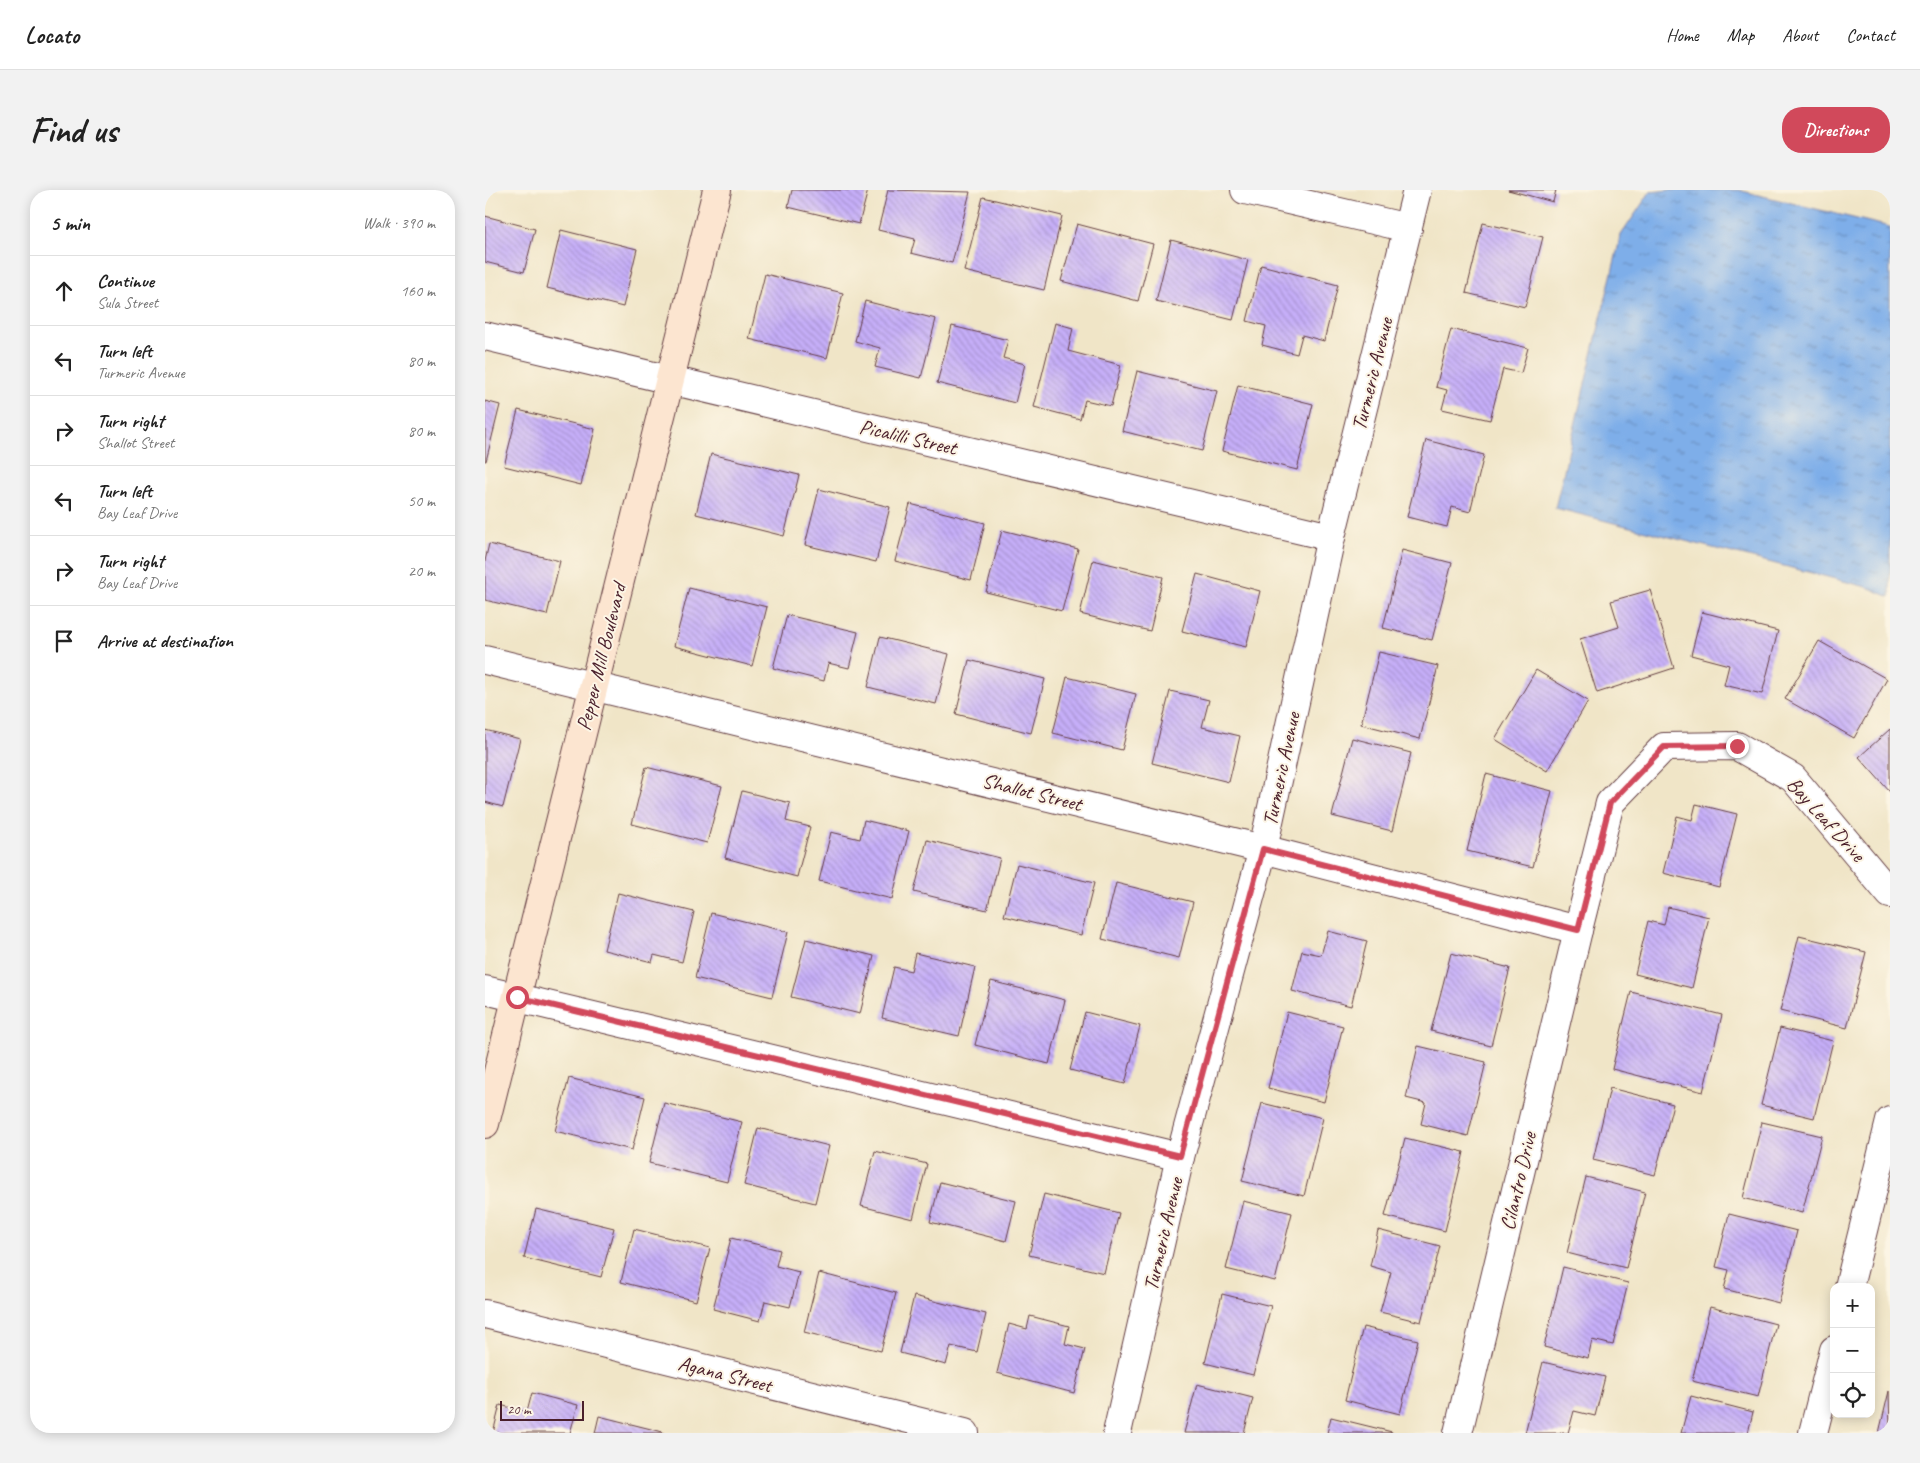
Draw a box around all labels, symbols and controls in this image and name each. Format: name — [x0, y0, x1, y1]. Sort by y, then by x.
text: Locato — [25, 20, 79, 50]
text: Home — [1666, 24, 1699, 46]
text: Map — [1727, 24, 1754, 46]
text: About — [1782, 24, 1818, 46]
text: Contact — [1846, 24, 1895, 46]
button: Directions — [1782, 107, 1890, 153]
text: Find us — [30, 108, 117, 153]
text: 5 min — [50, 210, 90, 236]
text: Walk · 390 m — [363, 213, 435, 233]
text: Continue — [97, 269, 154, 293]
icon: ahead — [50, 277, 78, 305]
text: 160 m — [401, 281, 435, 301]
text: Sula Street — [97, 293, 158, 313]
street label: Turmeric Avenue — [1345, 314, 1399, 433]
text: Turn left — [97, 339, 152, 363]
icon: left — [50, 347, 78, 375]
text: 80 m — [408, 351, 435, 371]
text: Turmeric Avenue — [97, 363, 185, 383]
text: Turn right — [97, 409, 164, 433]
street label: Picalilli Street — [857, 413, 961, 461]
icon: right — [50, 417, 78, 445]
text: 80 m — [408, 421, 435, 441]
text: Shallot Street — [97, 433, 174, 453]
text: Turn left — [97, 479, 152, 503]
icon: left — [50, 487, 78, 515]
text: 50 m — [408, 491, 435, 511]
text: Bay Leaf Drive — [97, 503, 177, 523]
text: Turn right — [97, 549, 164, 573]
icon: right — [50, 557, 78, 585]
text: 20 m — [408, 561, 435, 581]
text: Bay Leaf Drive — [97, 573, 177, 593]
street label: Pepper Mill Boulevard — [570, 578, 633, 733]
icon: arrive — [50, 627, 78, 655]
text: Arrive at destination — [97, 629, 233, 653]
street label: Turmeric Avenue — [1256, 709, 1306, 828]
route end — [1726, 735, 1749, 758]
street label: Shallot Street — [980, 767, 1086, 817]
street label: Bay Leaf Drive — [1781, 771, 1872, 868]
route start — [506, 986, 529, 1009]
street label: Cilantro Drive — [1494, 1128, 1542, 1232]
street label: Turmeric Avenue — [1137, 1174, 1189, 1293]
map controls — [1830, 1283, 1875, 1418]
button: + — [1830, 1283, 1875, 1328]
button: − — [1830, 1328, 1875, 1373]
street label: Agana Street — [676, 1350, 776, 1399]
button: locate — [1830, 1373, 1875, 1418]
scale bar — [500, 1398, 584, 1421]
text: 20 m — [507, 1401, 531, 1418]

